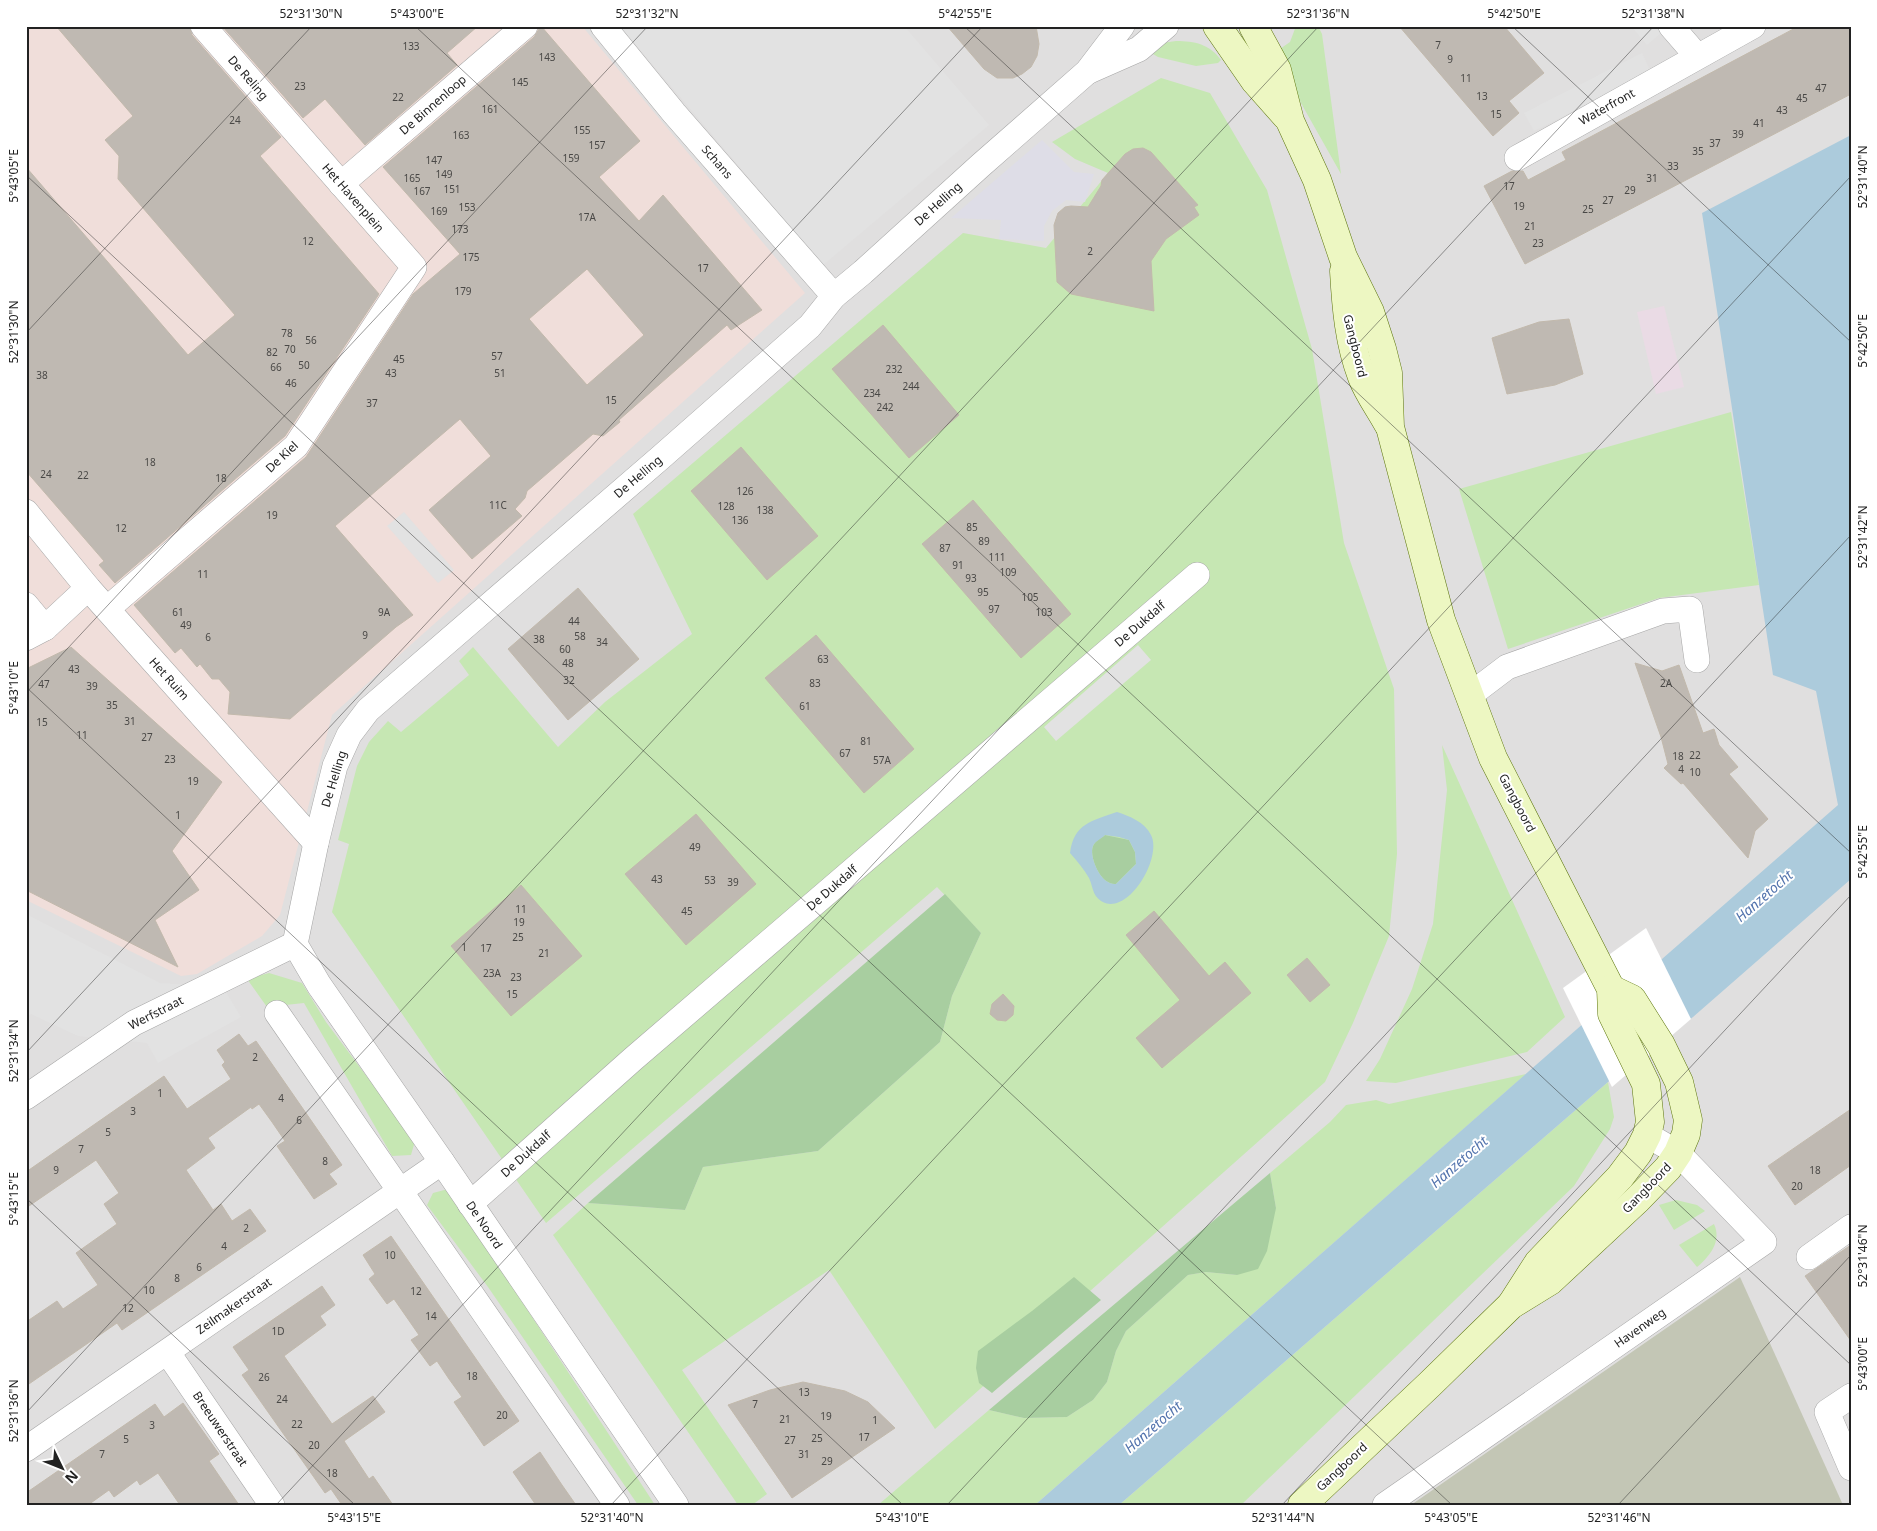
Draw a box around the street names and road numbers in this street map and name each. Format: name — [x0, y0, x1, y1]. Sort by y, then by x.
street label: De Reling — [224, 52, 272, 104]
street label: De Binnenloop — [396, 71, 470, 138]
street label: Waterfront — [1576, 84, 1638, 129]
street label: Schans — [698, 141, 737, 182]
street label: Het Havenplein — [318, 159, 388, 236]
street label: De Helling — [910, 178, 965, 229]
street label: Gangboord — [1339, 313, 1372, 379]
street label: De Kiel — [262, 437, 302, 476]
street label: De Helling — [610, 451, 666, 502]
street label: De Dukdalf — [1110, 596, 1170, 651]
street label: Het Ruim — [146, 654, 193, 704]
street label: De Helling — [317, 748, 350, 809]
street label: Gangboord — [1495, 770, 1540, 835]
street label: De Dukdalf — [802, 860, 862, 915]
street label: Werfstraat — [125, 991, 187, 1034]
street label: De Dukdalf — [497, 1126, 555, 1181]
street label: Gangboord — [1618, 1159, 1675, 1217]
street label: De Noord — [462, 1197, 507, 1252]
street label: Zeilmakerstraat — [193, 1273, 275, 1338]
street label: Havenweg — [1610, 1304, 1669, 1352]
street label: Breeuwerstraat — [189, 1388, 252, 1470]
street label: Gangboord — [1312, 1439, 1371, 1495]

